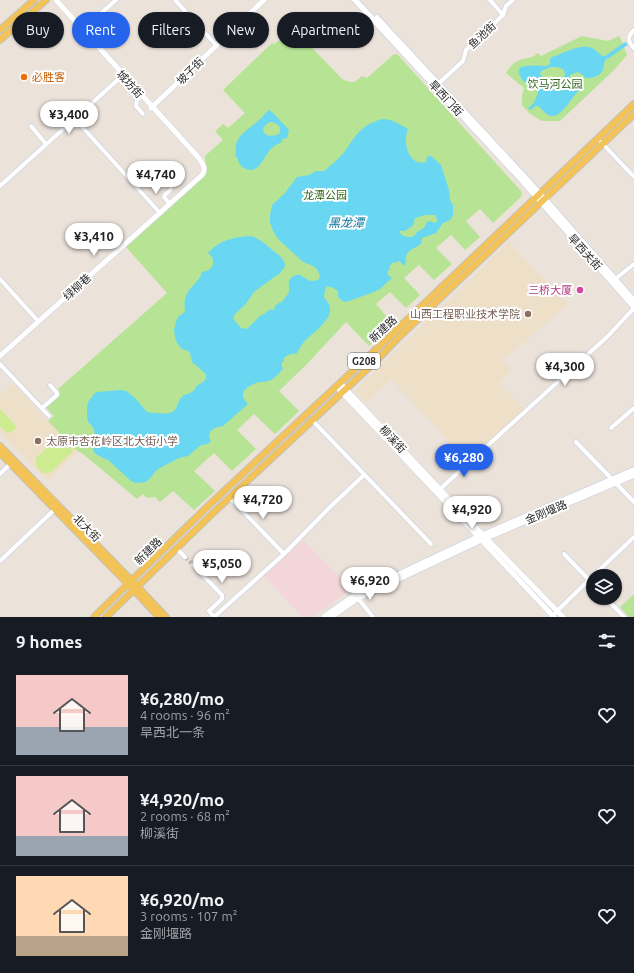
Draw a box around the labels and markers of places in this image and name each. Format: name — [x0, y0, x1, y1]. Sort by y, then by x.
place label: 必胜客 — [32, 71, 65, 83]
marker: 必胜客 — [19, 72, 29, 82]
pin: ¥3,400 — [36, 101, 102, 135]
pin: ¥4,740 — [123, 161, 189, 195]
pin: ¥3,410 — [61, 223, 127, 257]
place label: 三桥大厦 — [528, 284, 572, 296]
marker: 三桥大厦 — [575, 285, 585, 295]
place label: 山西工程职业技术学院 — [410, 308, 520, 320]
marker: 山西工程职业技术学院 — [523, 309, 533, 319]
pin: ¥4,300 — [532, 353, 598, 387]
place label: 太原市杏花岭区北大街小学 — [46, 435, 178, 447]
marker: 太原市杏花岭区北大街小学 — [33, 436, 43, 446]
pin: ¥6,280 — [431, 444, 497, 478]
pin: ¥4,720 — [230, 486, 296, 520]
pin: ¥4,920 — [439, 496, 505, 530]
pin: ¥5,050 — [189, 550, 255, 584]
pin: ¥6,920 — [337, 567, 403, 601]

